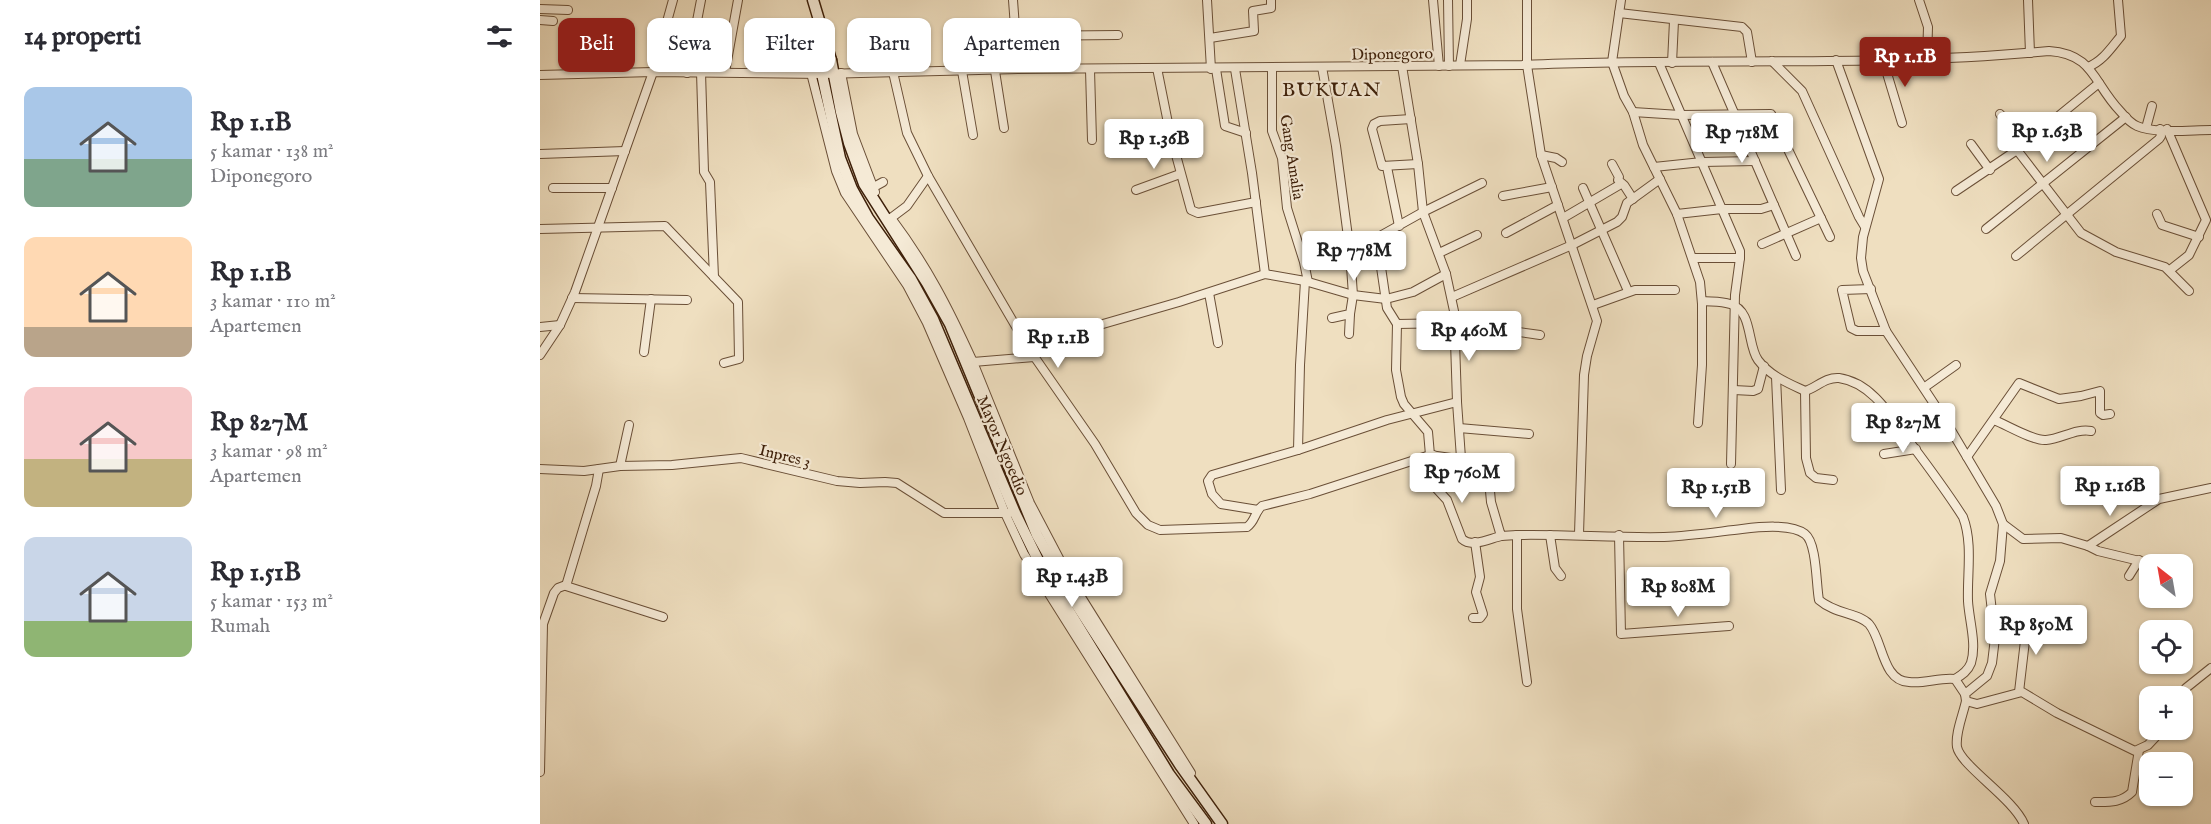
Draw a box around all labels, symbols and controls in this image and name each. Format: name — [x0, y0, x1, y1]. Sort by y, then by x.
chip: Beli — [558, 18, 635, 72]
chip: Sewa — [647, 18, 732, 72]
chip: Filter — [744, 18, 835, 72]
chip: Baru — [847, 18, 931, 72]
chip: Apartemen — [943, 18, 1081, 72]
text: 14 properti — [24, 20, 141, 53]
icon: filters — [483, 20, 516, 53]
pin: Rp 1.1B — [1850, 37, 1960, 88]
street label: Diponegoro — [1351, 44, 1434, 66]
text: Rp 1.1B — [1874, 44, 1936, 69]
district label: BUKUAN — [1282, 78, 1382, 103]
text: Rp 1.1B — [210, 106, 292, 139]
icon: home — [72, 111, 144, 183]
pin: Rp 1.63B — [1985, 112, 2109, 163]
street label: Gang Amalia — [1274, 113, 1308, 201]
pin: Rp 718M — [1687, 113, 1797, 164]
pin: Rp 1.36B — [1092, 119, 1216, 170]
text: Rp 1.63B — [2011, 119, 2083, 144]
text: Rp 718M — [1705, 120, 1779, 145]
text: Rp 1.36B — [1118, 126, 1190, 151]
text: 5 kamar · 138 m² — [210, 139, 334, 164]
text: Diponegoro — [210, 164, 312, 189]
pin: Rp 778M — [1299, 231, 1409, 282]
text: Rp 778M — [1316, 238, 1392, 263]
text: Rp 1.1B — [210, 256, 292, 289]
icon: home — [72, 261, 144, 333]
text: 3 kamar · 110 m² — [210, 289, 336, 314]
pin: Rp 460M — [1414, 311, 1524, 362]
text: Apartemen — [210, 314, 302, 339]
pin: Rp 1.1B — [1003, 318, 1113, 369]
text: Rp 460M — [1430, 318, 1508, 343]
text: Rp 1.1B — [1027, 325, 1089, 350]
street label: Mayor Ngoedio — [971, 393, 1031, 499]
pin: Rp 827M — [1848, 403, 1958, 454]
text: Rp 827M — [210, 406, 308, 439]
text: Rp 827M — [1865, 410, 1941, 435]
icon: home — [72, 411, 144, 483]
text: 3 kamar · 98 m² — [210, 439, 328, 464]
street label: Inpres 3 — [757, 441, 812, 473]
pin: Rp 760M — [1407, 453, 1517, 504]
text: Rp 760M — [1424, 460, 1500, 485]
text: Apartemen — [210, 464, 302, 489]
pin: Rp 1.16B — [2048, 466, 2172, 517]
pin: Rp 1.51B — [1654, 468, 1778, 519]
text: Rp 1.16B — [2074, 473, 2146, 498]
text: Rp 1.51B — [1681, 475, 1751, 500]
north arrow — [2139, 554, 2193, 608]
map controls — [2139, 554, 2193, 806]
text: Rp 1.51B — [210, 556, 301, 589]
pin: Rp 1.43B — [1010, 557, 1134, 608]
icon: home — [72, 561, 144, 633]
text: Rp 1.43B — [1036, 564, 1108, 589]
pin: Rp 808M — [1623, 567, 1733, 618]
text: Rp 808M — [1641, 574, 1715, 599]
text: 5 kamar · 153 m² — [210, 589, 333, 614]
pin: Rp 850M — [1981, 605, 2091, 656]
text: Rp 850M — [1999, 612, 2073, 637]
text: Rumah — [210, 614, 270, 639]
button: locate — [2139, 620, 2193, 674]
button: + — [2139, 686, 2193, 740]
button: − — [2139, 752, 2193, 806]

